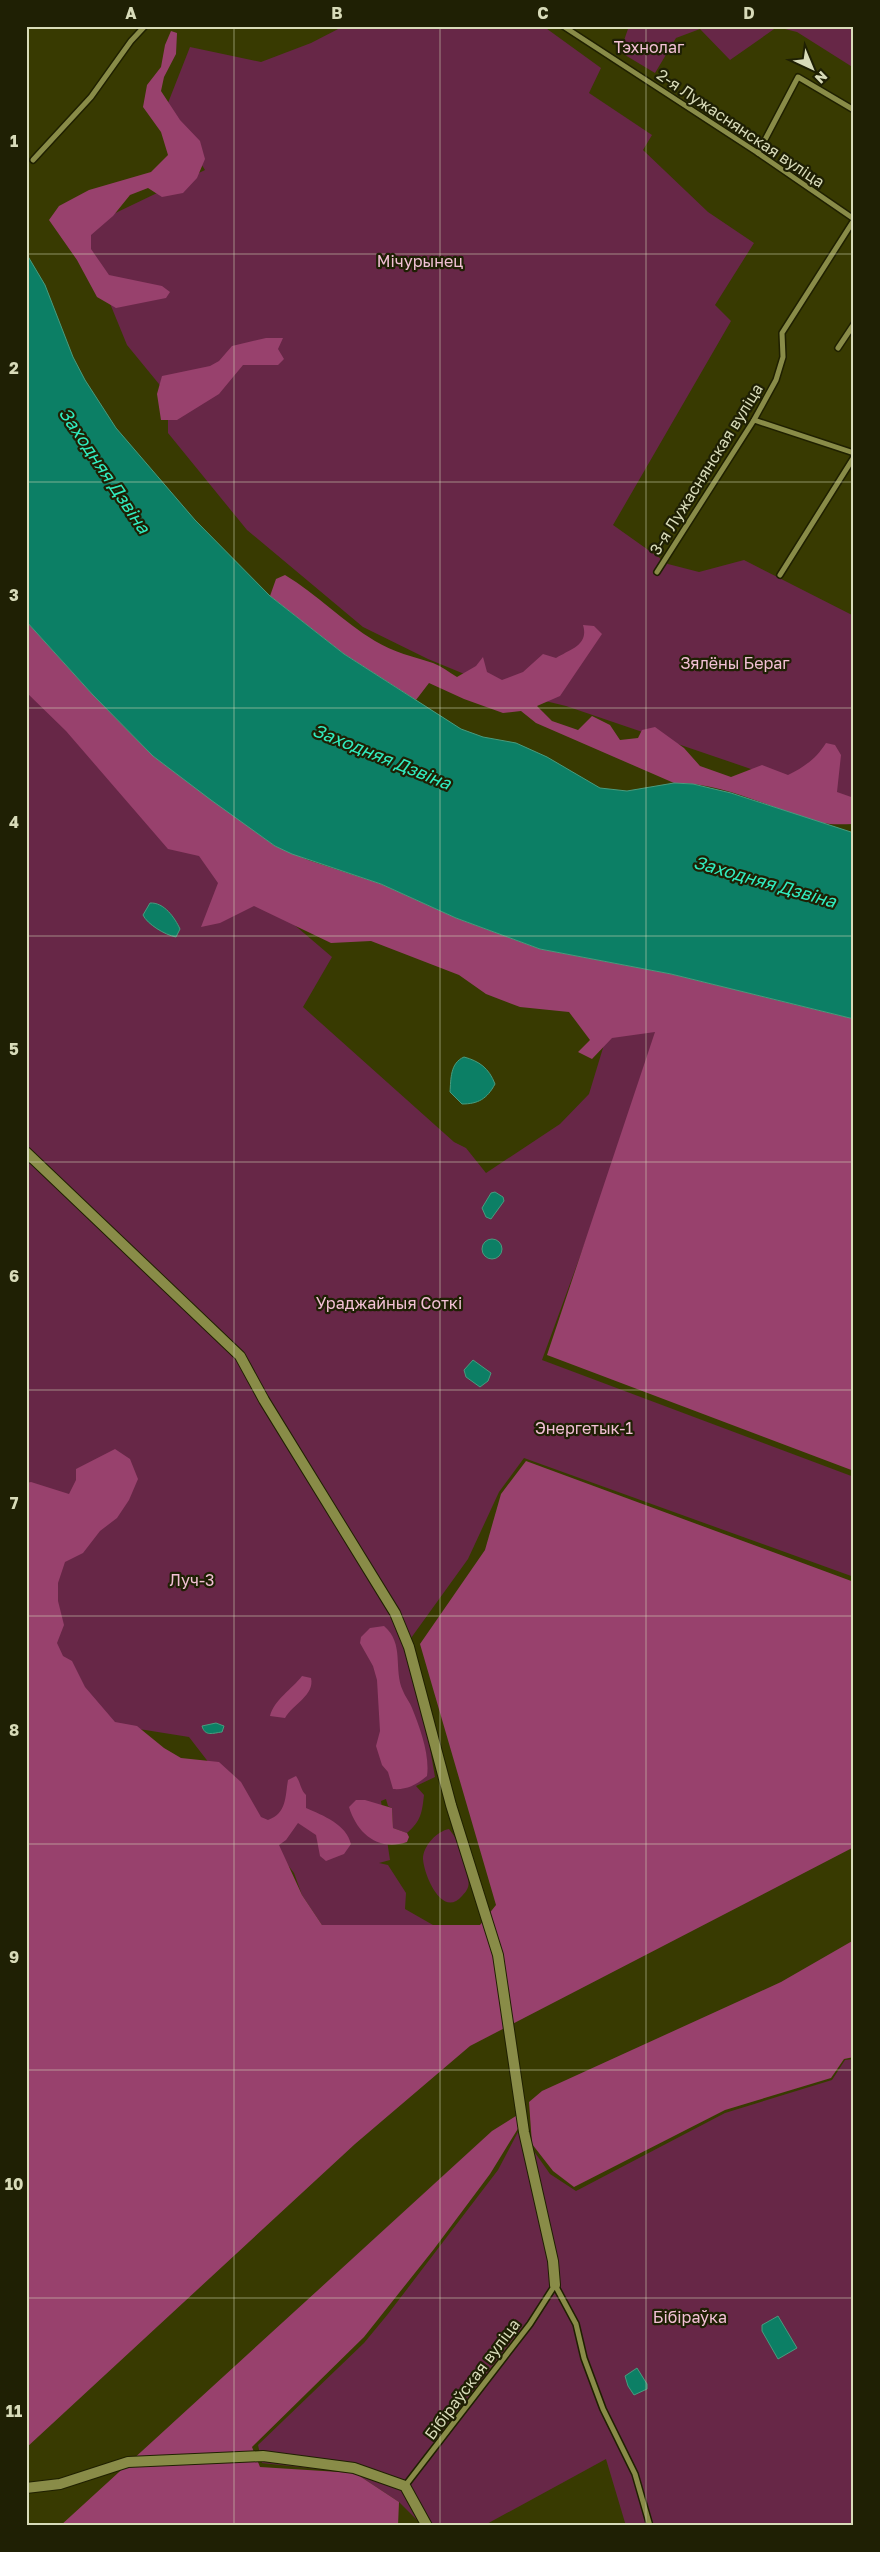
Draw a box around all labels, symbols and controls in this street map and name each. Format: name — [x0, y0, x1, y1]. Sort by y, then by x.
text: A — [125, 3, 137, 23]
text: B — [331, 3, 343, 23]
text: C — [537, 3, 549, 23]
text: D — [743, 3, 755, 23]
park label: Тэхнолаг — [614, 37, 685, 57]
north arrow — [788, 42, 838, 92]
street label: 2-я Лужаснянская вуліца — [653, 64, 829, 192]
text: N — [812, 68, 831, 88]
text: 1 — [10, 131, 18, 151]
park label: Мічурынец — [377, 251, 463, 271]
text: 2 — [9, 358, 19, 378]
street label: 3-я Лужаснянская вуліца — [645, 380, 767, 558]
water label: Заходняя Дзвіна — [55, 403, 156, 538]
text: 3 — [9, 585, 19, 605]
park label: Зялёны Бераг — [680, 653, 790, 673]
water label: Заходняя Дзвіна — [310, 718, 455, 794]
text: 4 — [9, 812, 19, 832]
water label: Заходняя Дзвіна — [691, 850, 840, 912]
text: 5 — [9, 1039, 19, 1059]
text: 6 — [9, 1266, 19, 1286]
park label: Ураджайныя Соткі — [316, 1293, 462, 1313]
park label: Энергетык-1 — [535, 1418, 633, 1438]
text: 7 — [10, 1493, 19, 1513]
park label: Луч-3 — [170, 1570, 214, 1590]
text: 8 — [9, 1720, 19, 1740]
text: 9 — [9, 1947, 19, 1967]
text: 10 — [5, 2174, 23, 2194]
park label: Бібіраўка — [653, 2307, 727, 2327]
street label: Бібіраўская вуліца — [420, 2315, 524, 2443]
text: 11 — [6, 2401, 22, 2421]

